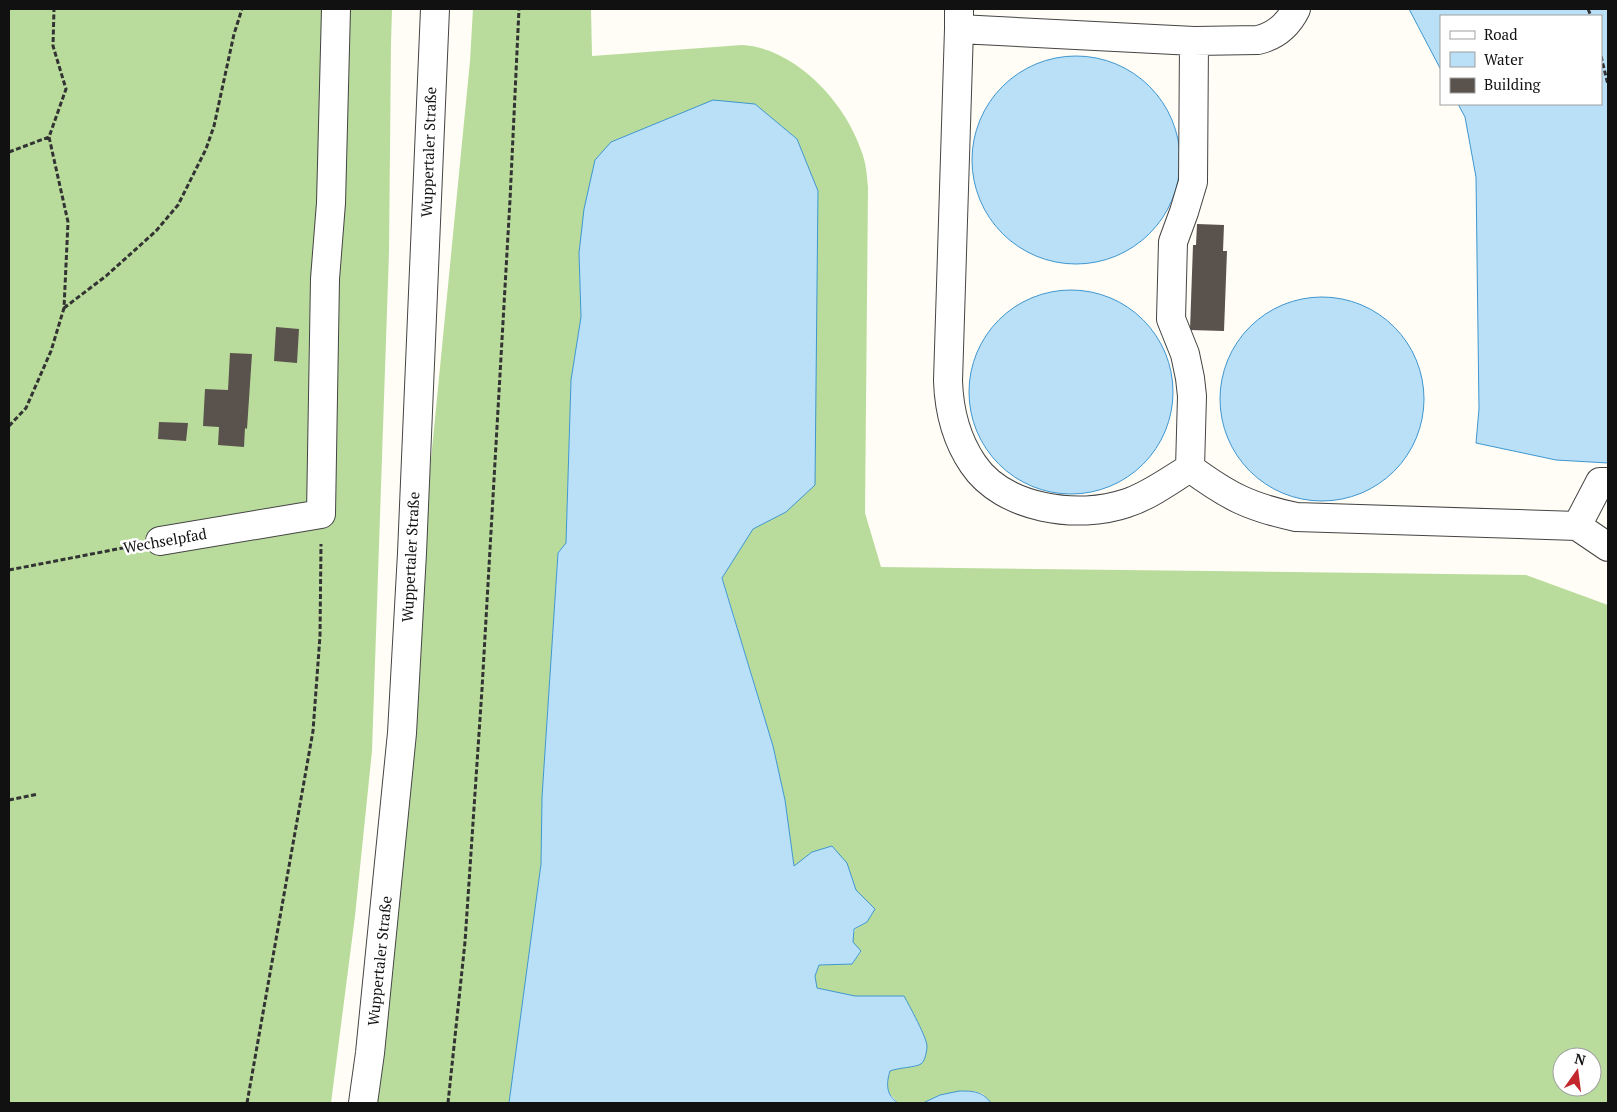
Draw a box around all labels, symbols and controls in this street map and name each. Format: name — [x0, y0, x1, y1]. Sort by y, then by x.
legend — [1440, 15, 1602, 105]
text: Road — [1484, 24, 1517, 44]
text: Water — [1484, 49, 1524, 69]
text: Building — [1484, 74, 1542, 94]
street label: Wuppertaler Straße — [416, 86, 440, 218]
street label: Wuppertaler Straße — [397, 491, 423, 623]
street label: Wechselpfad — [122, 523, 208, 557]
street label: Wuppertaler Straße — [362, 895, 396, 1027]
north arrow — [1552, 1047, 1602, 1097]
text: N — [1573, 1048, 1588, 1069]

